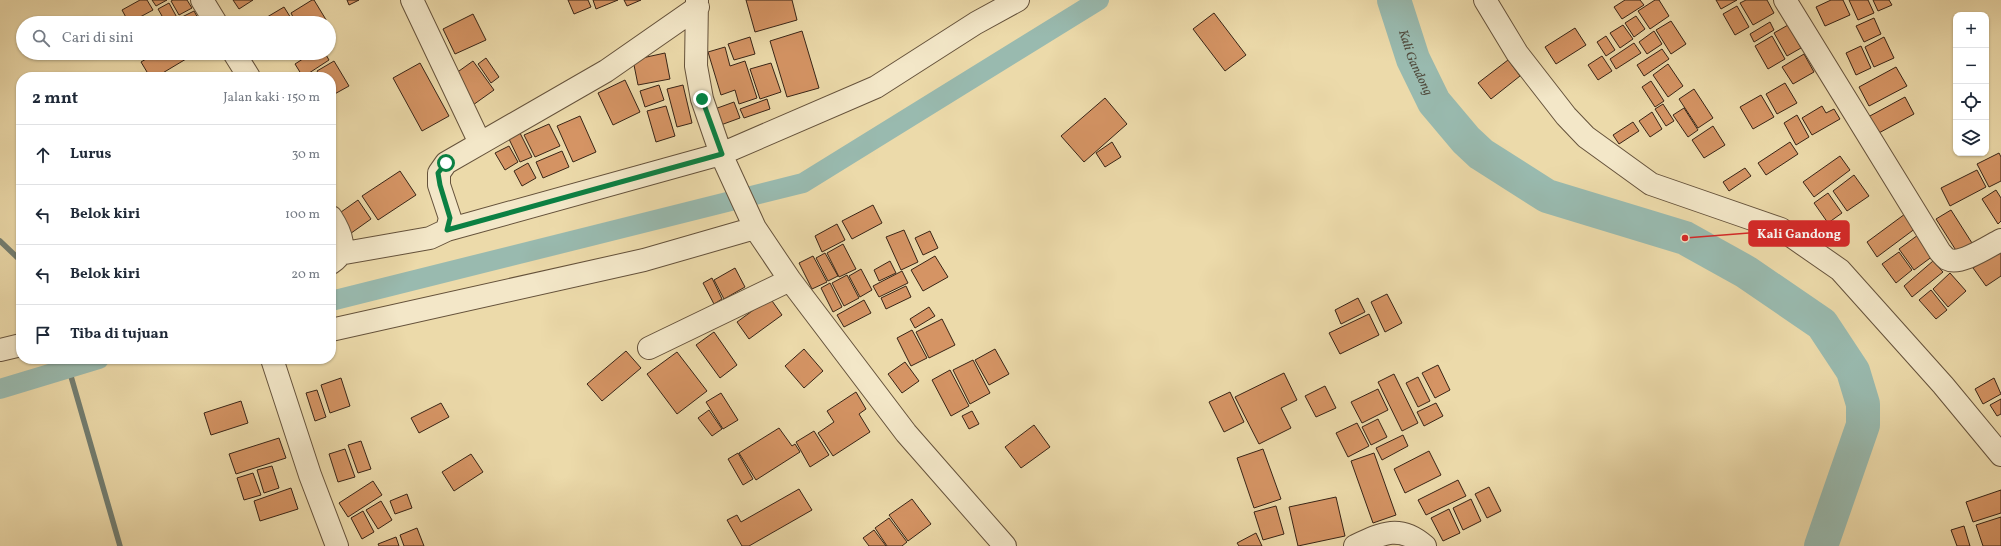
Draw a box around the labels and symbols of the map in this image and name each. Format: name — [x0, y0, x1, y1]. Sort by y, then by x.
water label: Kali Gandong — [1393, 28, 1436, 99]
route end — [693, 90, 711, 108]
route start — [437, 154, 455, 172]
callout: Kali Gandong — [1749, 221, 1849, 246]
text: Kali Gandong — [1757, 226, 1841, 244]

